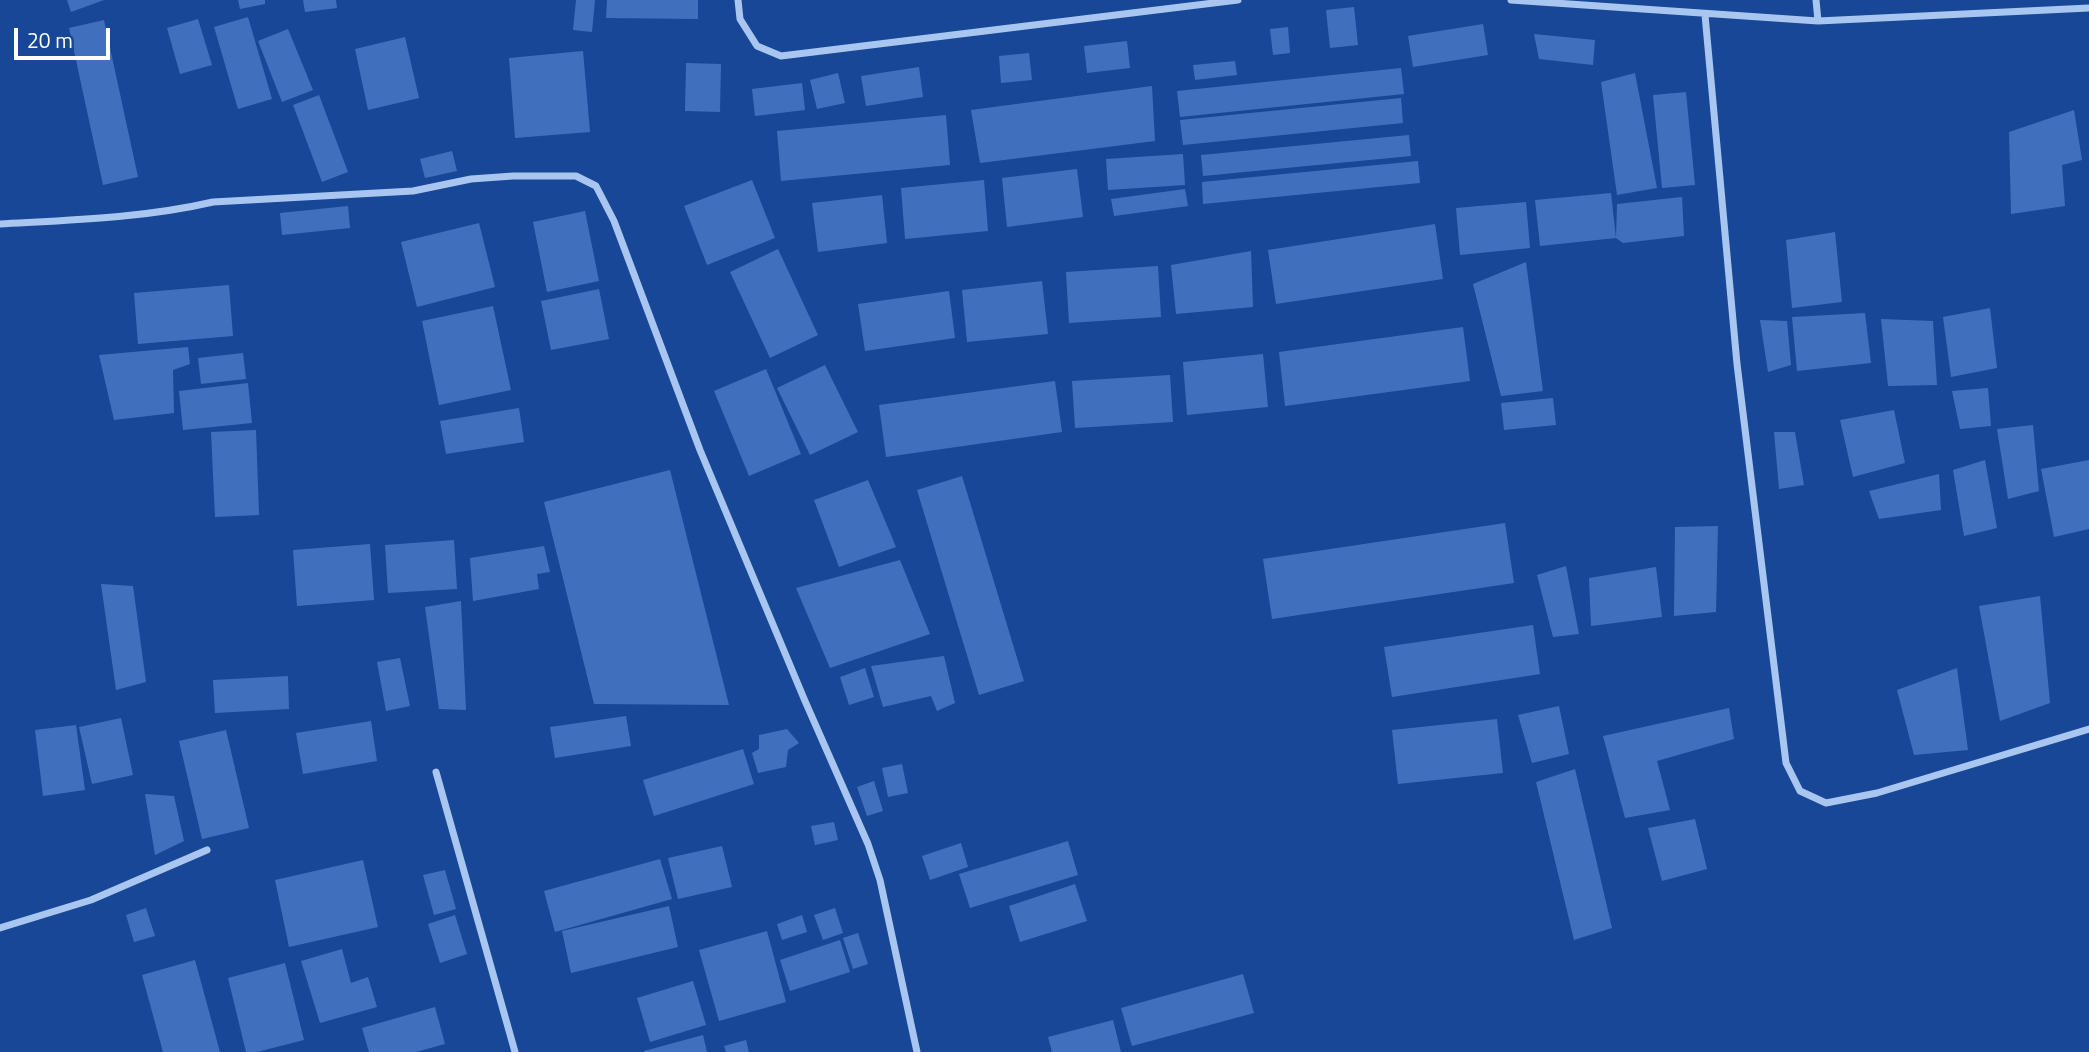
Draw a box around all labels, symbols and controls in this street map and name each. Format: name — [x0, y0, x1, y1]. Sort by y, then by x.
scale bar — [18, 14, 114, 58]
text: 20 m — [27, 24, 73, 56]

